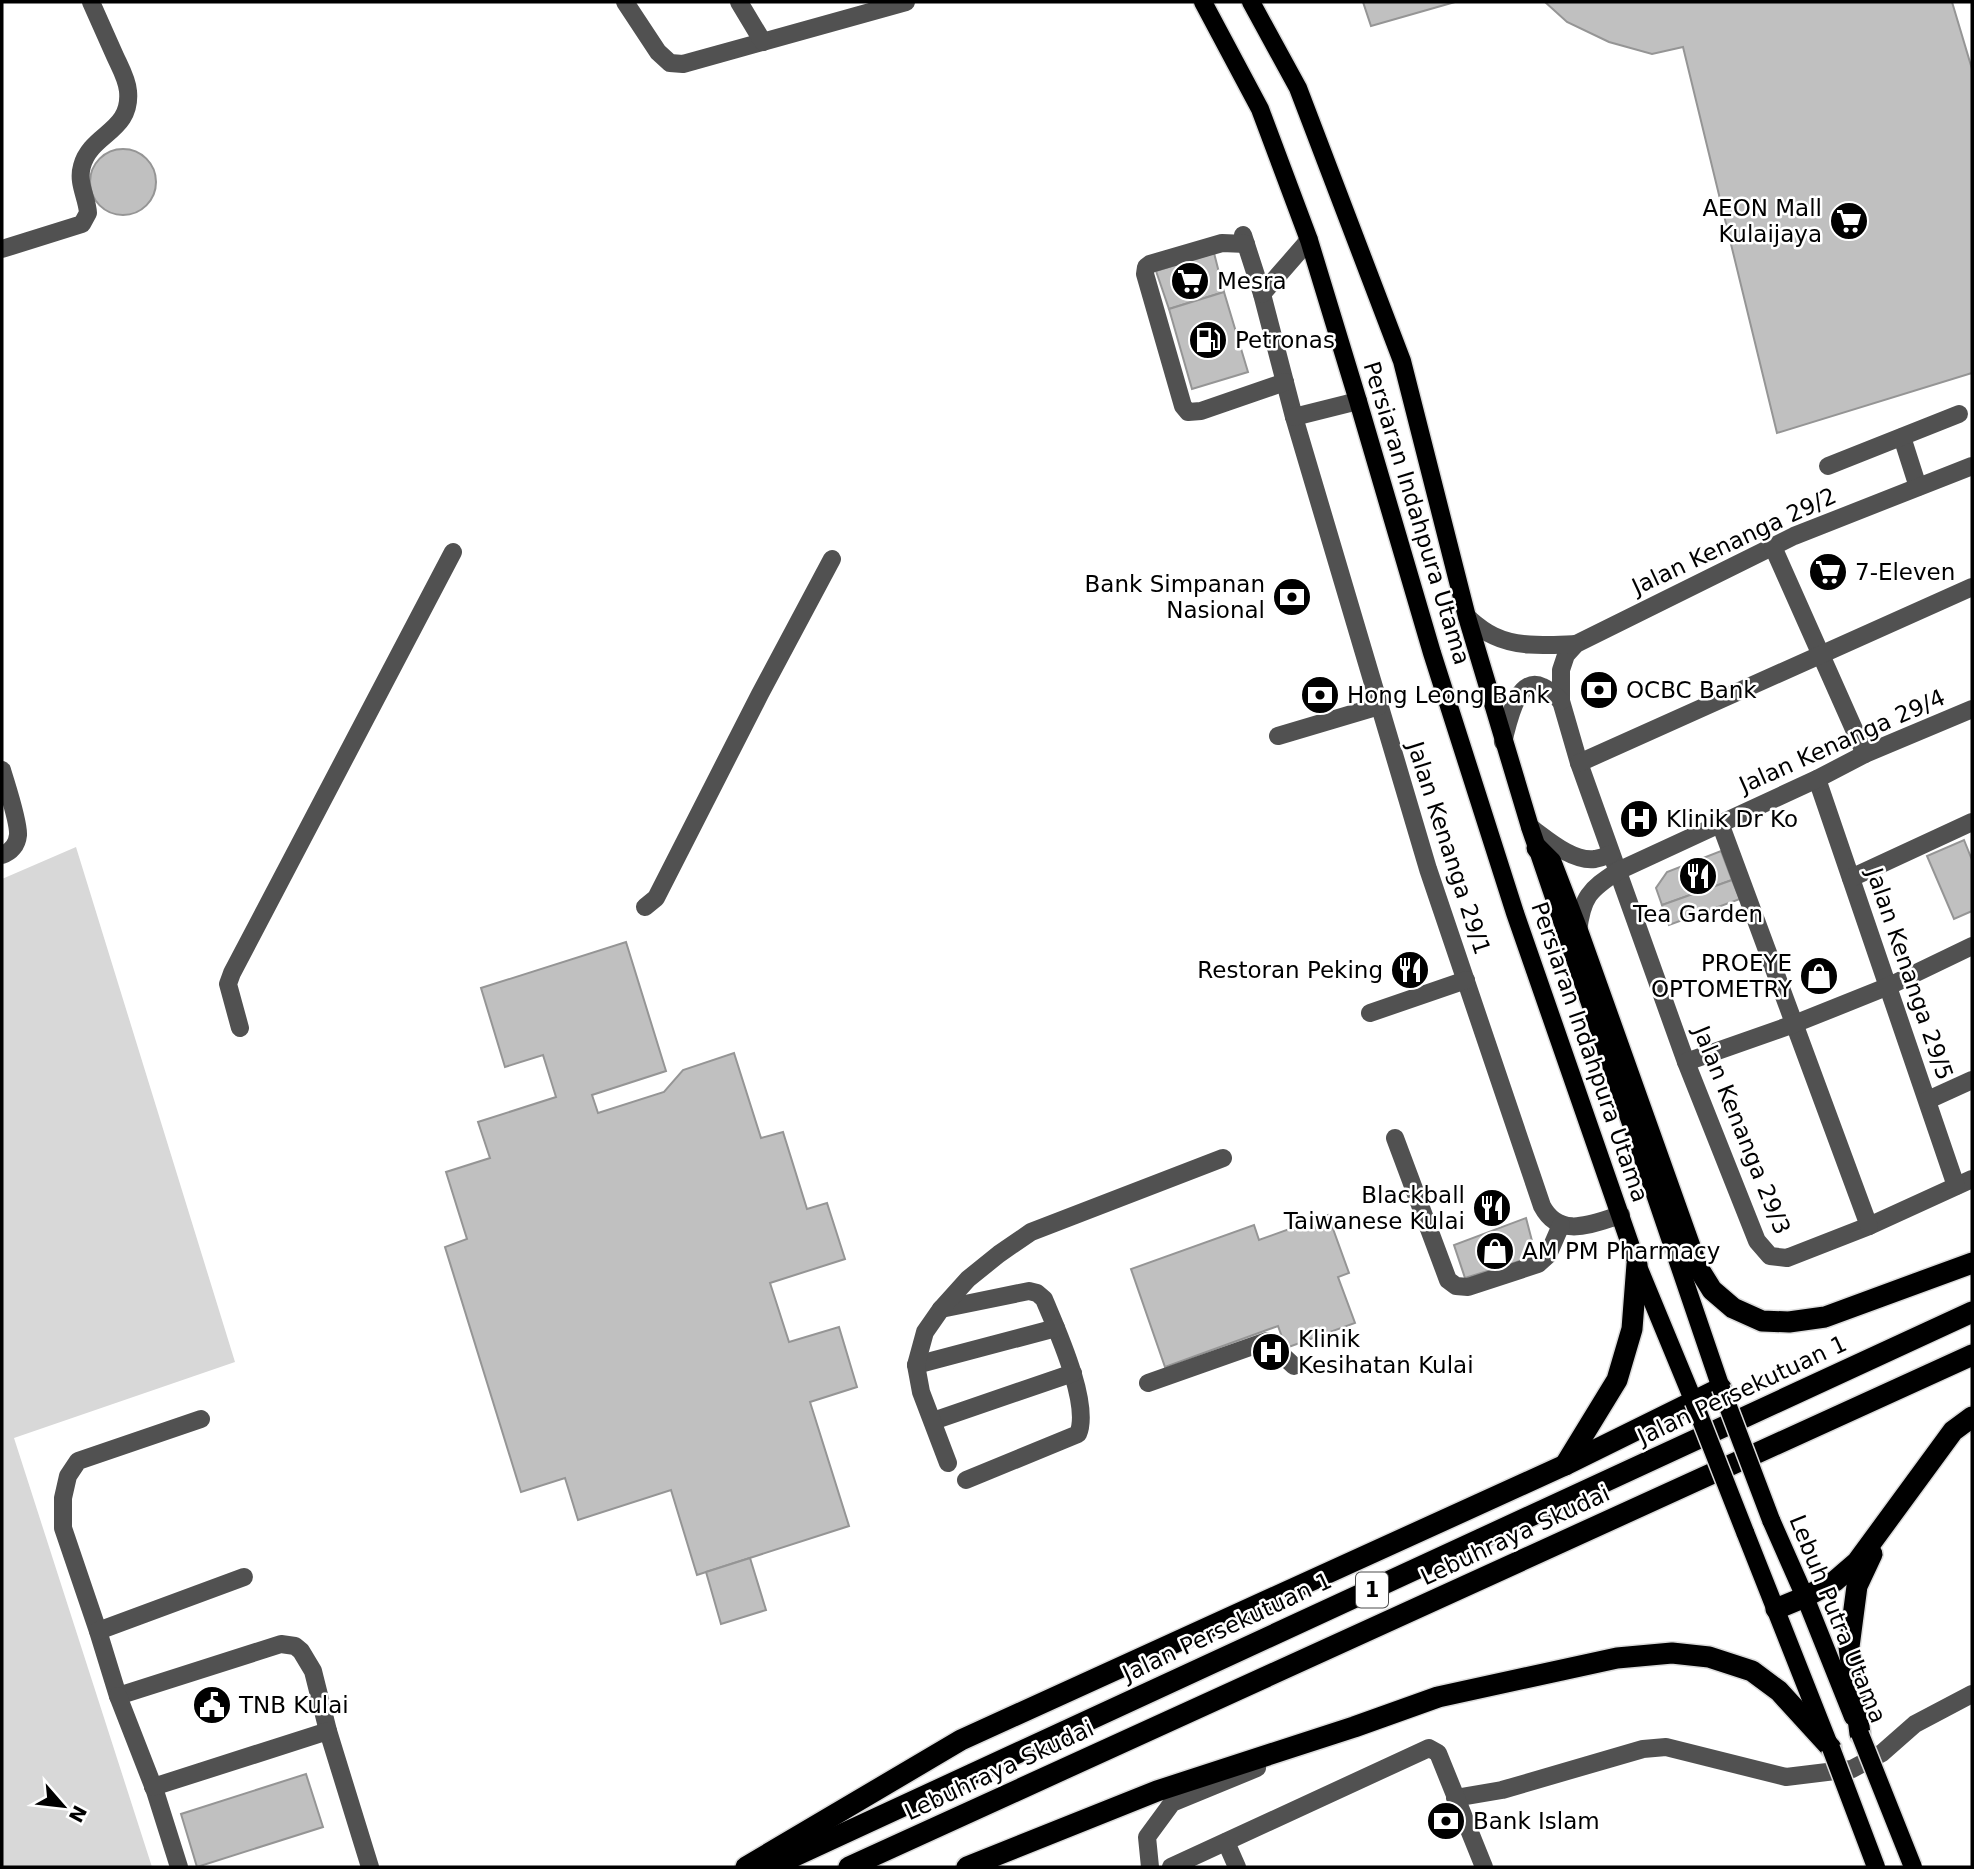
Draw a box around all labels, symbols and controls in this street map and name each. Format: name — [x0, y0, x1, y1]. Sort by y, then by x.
place label: AEON Mall Kulaijaya — [1702, 195, 1822, 247]
supermarket icon: AEON Mall Kulaijaya — [1828, 200, 1870, 242]
supermarket icon: Mesra — [1169, 260, 1211, 302]
place label: Mesra — [1217, 268, 1287, 294]
fuel station icon: Petronas — [1187, 319, 1229, 361]
place label: Petronas — [1235, 327, 1335, 353]
street label: Persiaran Indahpura Utama — [1358, 358, 1476, 668]
street label: Jalan Kenanga 29/2 — [1626, 482, 1840, 601]
supermarket icon: 7-Eleven — [1807, 551, 1849, 593]
place label: 7-Eleven — [1855, 559, 1955, 585]
place label: Bank Simpanan Nasional — [1085, 571, 1265, 623]
bank icon: Bank Simpanan Nasional — [1271, 576, 1313, 618]
bank icon: OCBC Bank — [1578, 669, 1620, 711]
bank icon: Hong Leong Bank — [1299, 674, 1341, 716]
place label: OCBC Bank — [1626, 677, 1757, 703]
place label: Hong Leong Bank — [1347, 682, 1550, 708]
street label: Jalan Kenanga 29/4 — [1733, 684, 1949, 799]
street label: Jalan Kenanga 29/1 — [1402, 736, 1496, 958]
hospital icon: Klinik Dr Ko — [1618, 798, 1660, 840]
place label: Klinik Dr Ko — [1666, 806, 1798, 832]
restaurant icon: Tea Garden — [1677, 855, 1719, 897]
street label: Jalan Kenanga 29/5 — [1861, 863, 1958, 1083]
street label: Persiaran Indahpura Utama — [1526, 899, 1654, 1205]
place label: Tea Garden — [1632, 901, 1763, 927]
restaurant icon: Restoran Peking — [1389, 949, 1431, 991]
place label: PROEYE OPTOMETRY — [1651, 950, 1793, 1002]
shop icon: PROEYE OPTOMETRY — [1798, 955, 1840, 997]
place label: Restoran Peking — [1197, 957, 1383, 983]
street label: Jalan Kenanga 29/3 — [1688, 1020, 1796, 1238]
place label: Blackball Taiwanese Kulai — [1283, 1182, 1465, 1234]
restaurant icon: Blackball Taiwanese Kulai — [1471, 1187, 1513, 1229]
shop icon: AM PM Pharmacy — [1474, 1230, 1516, 1272]
place label: AM PM Pharmacy — [1522, 1238, 1720, 1264]
place label: Klinik Kesihatan Kulai — [1298, 1326, 1474, 1378]
street label: Jalan Persekutuan 1 — [1632, 1330, 1851, 1451]
hospital icon: Klinik Kesihatan Kulai — [1250, 1331, 1292, 1373]
street label: Lebuhraya Skudai — [1416, 1480, 1614, 1590]
street label: Lebuh Putra Utama — [1784, 1511, 1892, 1727]
street label: Jalan Persekutuan 1 — [1117, 1567, 1336, 1688]
road number: 1 — [1356, 1572, 1388, 1608]
public building icon: TNB Kulai — [191, 1684, 233, 1726]
place label: TNB Kulai — [238, 1692, 349, 1718]
street label: Lebuhraya Skudai — [900, 1715, 1098, 1825]
north arrow — [28, 1771, 98, 1841]
bank icon: Bank Islam — [1425, 1800, 1467, 1842]
text: N — [65, 1802, 91, 1826]
place label: Bank Islam — [1473, 1808, 1600, 1834]

